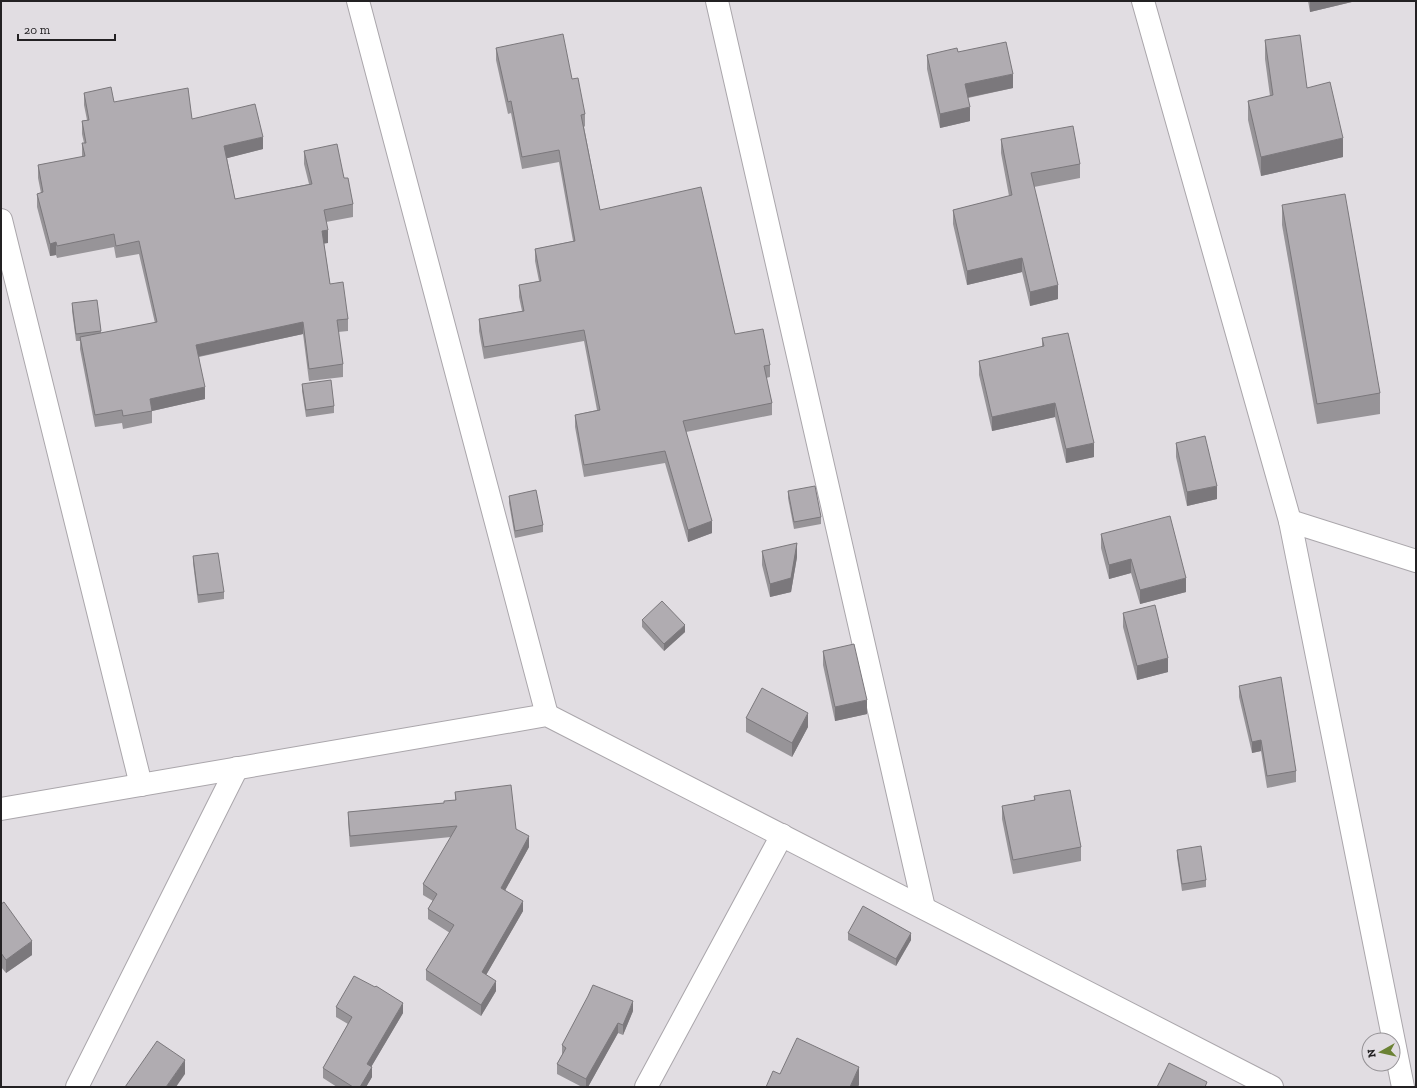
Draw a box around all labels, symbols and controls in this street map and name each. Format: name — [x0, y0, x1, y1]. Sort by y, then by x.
scale bar — [18, 16, 115, 42]
text: 20 m — [24, 23, 51, 37]
north arrow — [1361, 1032, 1401, 1072]
text: N — [1364, 1048, 1379, 1058]

